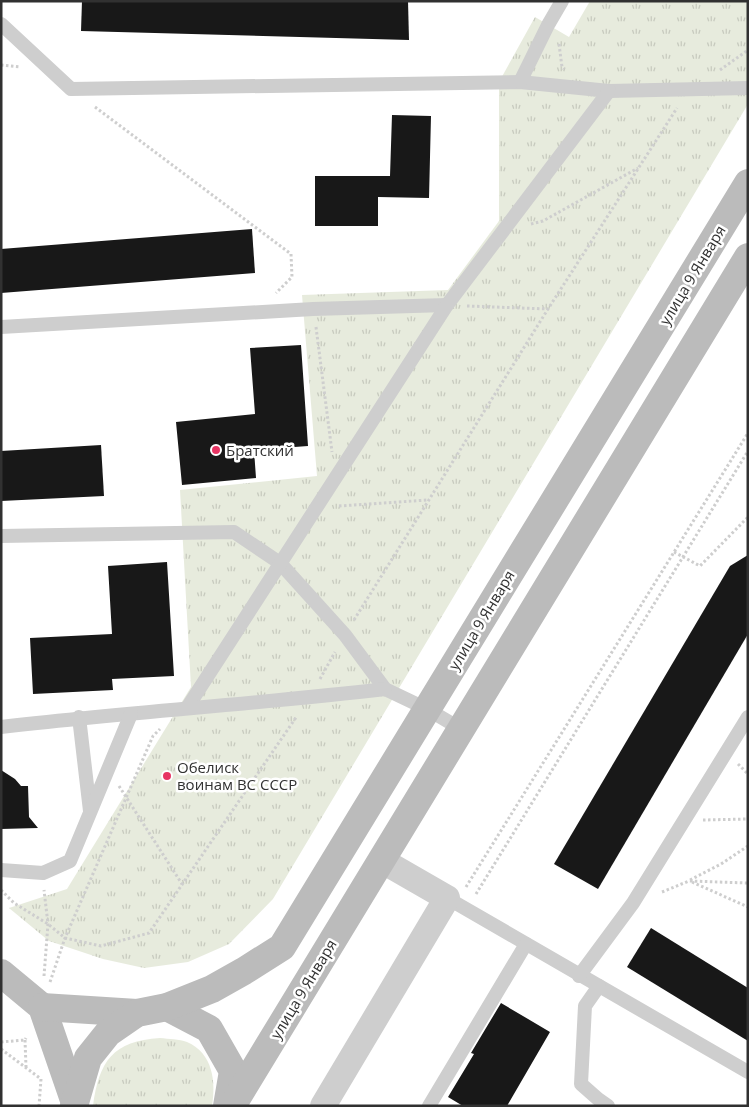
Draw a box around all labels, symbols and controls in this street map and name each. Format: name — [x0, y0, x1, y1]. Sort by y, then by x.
street label: улица 9 Января — [654, 221, 730, 329]
place label: Братский — [226, 440, 294, 460]
marker: Братский — [210, 444, 222, 456]
street label: улица 9 Января — [443, 566, 519, 674]
place label: Обелиск воинам ВС СССР — [177, 757, 297, 794]
marker: Обелиск воинам ВС СССР — [161, 770, 173, 782]
street label: улица 9 Января — [265, 935, 341, 1043]

